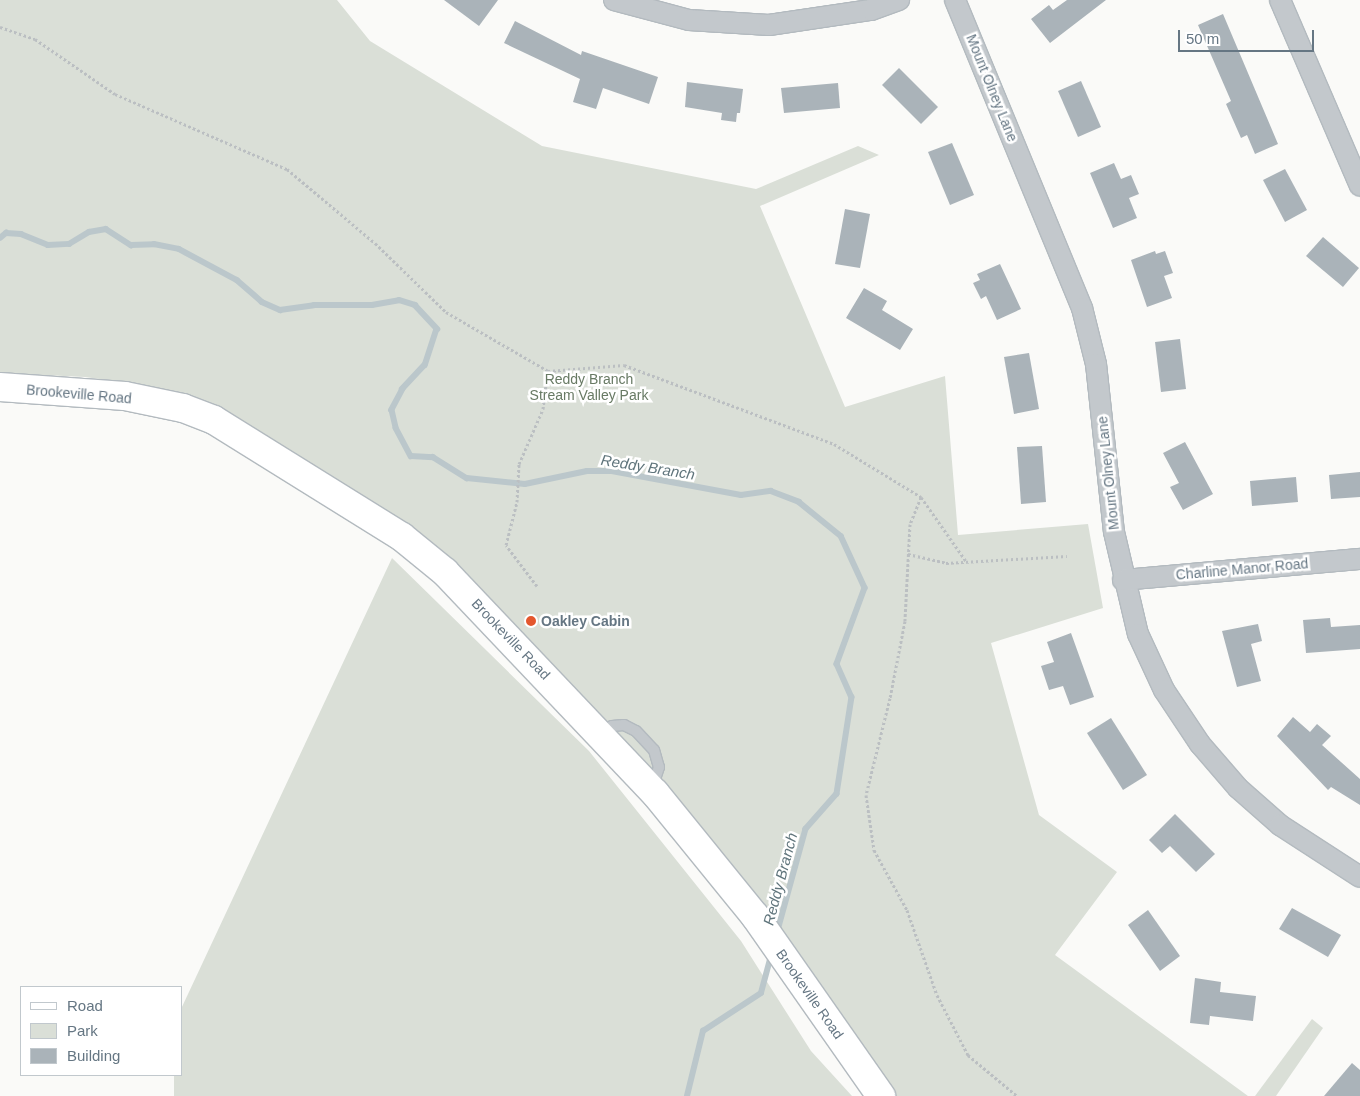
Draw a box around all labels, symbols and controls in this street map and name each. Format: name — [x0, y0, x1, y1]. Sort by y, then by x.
scale bar — [1180, 20, 1316, 52]
text: 50 m — [1186, 30, 1219, 47]
street label: Mount Olney Lane — [963, 32, 1021, 144]
park label: Reddy Branch Stream Valley Park — [530, 371, 648, 404]
street label: Brookeville Road — [26, 381, 132, 407]
street label: Mount Olney Lane — [1094, 415, 1122, 531]
water label: Reddy Branch — [600, 451, 696, 483]
street label: Charline Manor Road — [1175, 555, 1309, 583]
street label: Brookeville Road — [468, 595, 554, 683]
place label: Oakley Cabin — [541, 613, 630, 629]
marker: Oakley Cabin — [525, 615, 537, 627]
water label: Reddy Branch — [759, 831, 801, 927]
street label: Brookeville Road — [773, 946, 847, 1042]
legend — [20, 986, 182, 1076]
text: Road — [67, 997, 103, 1014]
text: Park — [67, 1022, 98, 1039]
text: Building — [67, 1047, 120, 1064]

